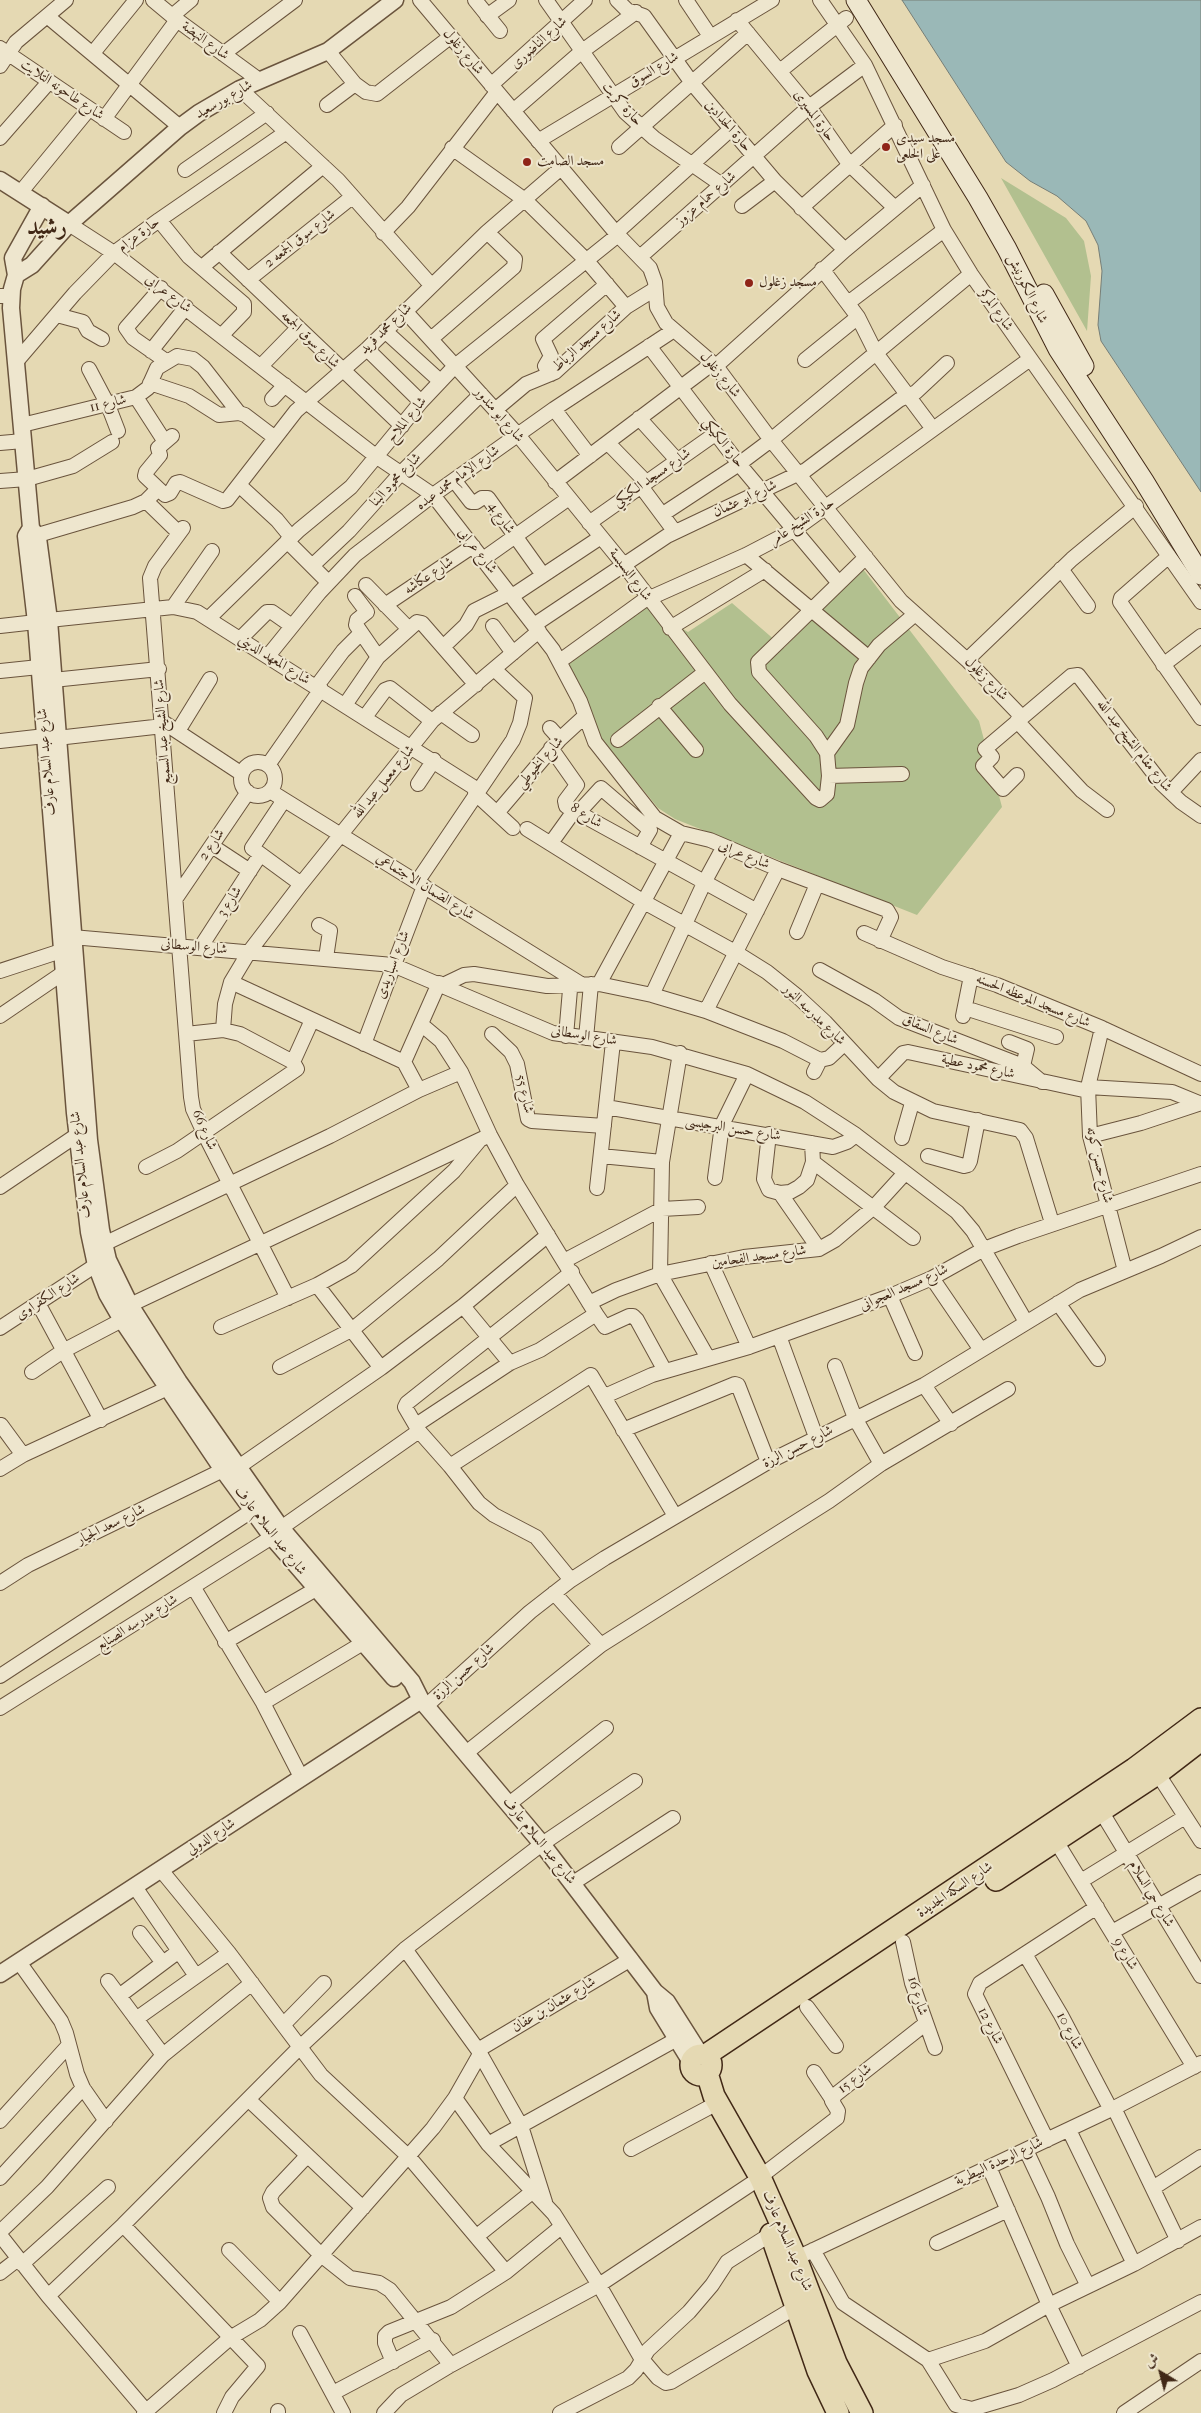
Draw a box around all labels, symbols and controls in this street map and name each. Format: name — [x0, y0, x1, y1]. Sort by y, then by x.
street label: شارع الناضورى — [507, 13, 571, 73]
street label: شارع النهضة — [178, 18, 232, 64]
street label: شارع زغلول — [439, 26, 487, 78]
street label: شارع السوق — [626, 49, 682, 91]
street label: شارع طاحونه التلايت — [17, 56, 107, 124]
street label: شارع بورسعيد — [192, 77, 256, 123]
street label: حارة كريت — [598, 78, 646, 130]
street label: حارة المسيرى — [790, 87, 838, 145]
street label: حارة الحدادين — [701, 97, 755, 155]
place label: مسجد سيدى على الخلعى — [896, 131, 955, 164]
marker: مسجد سيدى على الخلعى — [880, 141, 892, 153]
place label: مسجد الصامت — [537, 154, 604, 170]
marker: مسجد الصامت — [521, 156, 533, 168]
street label: شارع حمام عزوز — [672, 168, 740, 230]
street label: شارع سوق الجمعه 2 — [261, 206, 339, 272]
district label: رشيد — [27, 214, 67, 242]
street label: حارة عزام — [115, 214, 163, 256]
street label: شارع الكورنيش — [1003, 252, 1051, 326]
street label: شارع عرابى — [141, 271, 195, 317]
place label: مسجد زغلول — [759, 275, 817, 291]
marker: مسجد زغلول — [743, 277, 755, 289]
street label: شارع المركز — [975, 286, 1017, 334]
street label: شارع محمد فريد — [356, 300, 416, 358]
street label: شارع مسجد الرباط — [549, 306, 625, 376]
street label: شارع سوق الجمعه — [277, 308, 343, 372]
street label: شارع زغلول — [696, 349, 744, 401]
street label: شارع ابو مندور — [471, 384, 527, 446]
street label: شارع 11 — [88, 391, 128, 417]
street label: شارع الملاح — [383, 394, 431, 446]
street label: حارة الكيكي — [698, 415, 748, 471]
street label: شارع الإمام محمد عبده — [413, 442, 503, 514]
street label: شارع مسجد الكيكي — [610, 445, 694, 511]
street label: شارع محمود البنا — [367, 450, 425, 510]
street label: شارع ابو عثمان — [710, 477, 780, 521]
street label: حارة الشيخ عامر — [766, 495, 838, 549]
street label: شارع 4 — [484, 499, 518, 537]
street label: شارع عرابى — [454, 525, 500, 577]
street label: شارع البسيسة — [605, 546, 655, 604]
street label: شارع عكاشه — [401, 553, 457, 599]
street label: شارع المعهد الديني — [235, 631, 313, 689]
street label: شارع زغلول — [961, 654, 1011, 704]
street label: شارع الشيخ عبد السميع — [151, 679, 175, 785]
street label: شارع مقام الشيخ عبد الله — [1093, 697, 1175, 795]
street label: شارع عبد السلام عارف — [34, 708, 60, 816]
street label: شارع الخيوطي — [513, 734, 567, 792]
street label: شارع معمل عبد الله — [349, 742, 419, 822]
street label: شارع 8 — [567, 800, 605, 832]
street label: شارع 2 — [195, 826, 229, 864]
street label: شارع عرابى — [716, 837, 772, 873]
street label: شارع الضمان الاجتماعي — [373, 850, 477, 924]
street label: شارع 3 — [214, 884, 246, 920]
street label: شارع اسباريدى — [372, 929, 414, 1001]
street label: شارع الوسطانى — [160, 936, 228, 958]
street label: شارع مسجد الموعظه الحسنه — [973, 970, 1093, 1032]
street label: شارع مدرسه النور — [779, 981, 849, 1049]
street label: شارع السقاق — [900, 1011, 960, 1049]
street label: شارع الوسطانى — [550, 1022, 618, 1050]
street label: شارع محمود عطية — [940, 1051, 1016, 1083]
street label: شارع 55 — [511, 1073, 537, 1115]
street label: شارع 66 — [188, 1107, 220, 1153]
street label: شارع عبد السلام عارف — [67, 1111, 95, 1219]
street label: شارع حسن البرجيسى — [684, 1113, 782, 1145]
street label: شارع حسن كوته — [1082, 1125, 1116, 1205]
street label: شارع مسجد الفحامين — [711, 1242, 807, 1272]
street label: شارع مسجد العجوانى — [857, 1261, 951, 1315]
street label: شارع الكفراوى — [13, 1270, 83, 1324]
street label: شارع حسن الرزة — [760, 1422, 836, 1472]
street label: شارع عبد السلام عارف — [230, 1483, 310, 1579]
street label: شارع سعد الجيار — [74, 1501, 148, 1549]
street label: شارع مدرسه الصنايع — [93, 1591, 181, 1655]
street label: شارع حسن الرزة — [430, 1640, 498, 1704]
street label: شارع عبد السلام عارف — [499, 1794, 579, 1888]
street label: شارع الدولي — [183, 1815, 239, 1859]
street label: شارع حي السلام — [1124, 1858, 1178, 1930]
street label: شارع السكة الجديدة — [914, 1859, 996, 1921]
street label: شارع 9 — [1109, 1935, 1141, 1973]
street label: شارع عثمان بن عفان — [509, 1973, 599, 2037]
street label: شارع 16 — [903, 1975, 931, 2017]
street label: شارع 12 — [974, 2005, 1006, 2047]
street label: شارع 10 — [1052, 2009, 1086, 2053]
street label: شارع 15 — [835, 2061, 875, 2097]
street label: شارع الوحدة البيطرية — [952, 2134, 1046, 2190]
street label: شارع عبد السلام عارف — [758, 2188, 816, 2294]
north arrow — [1136, 2348, 1186, 2398]
text: ش — [1141, 2350, 1162, 2372]

